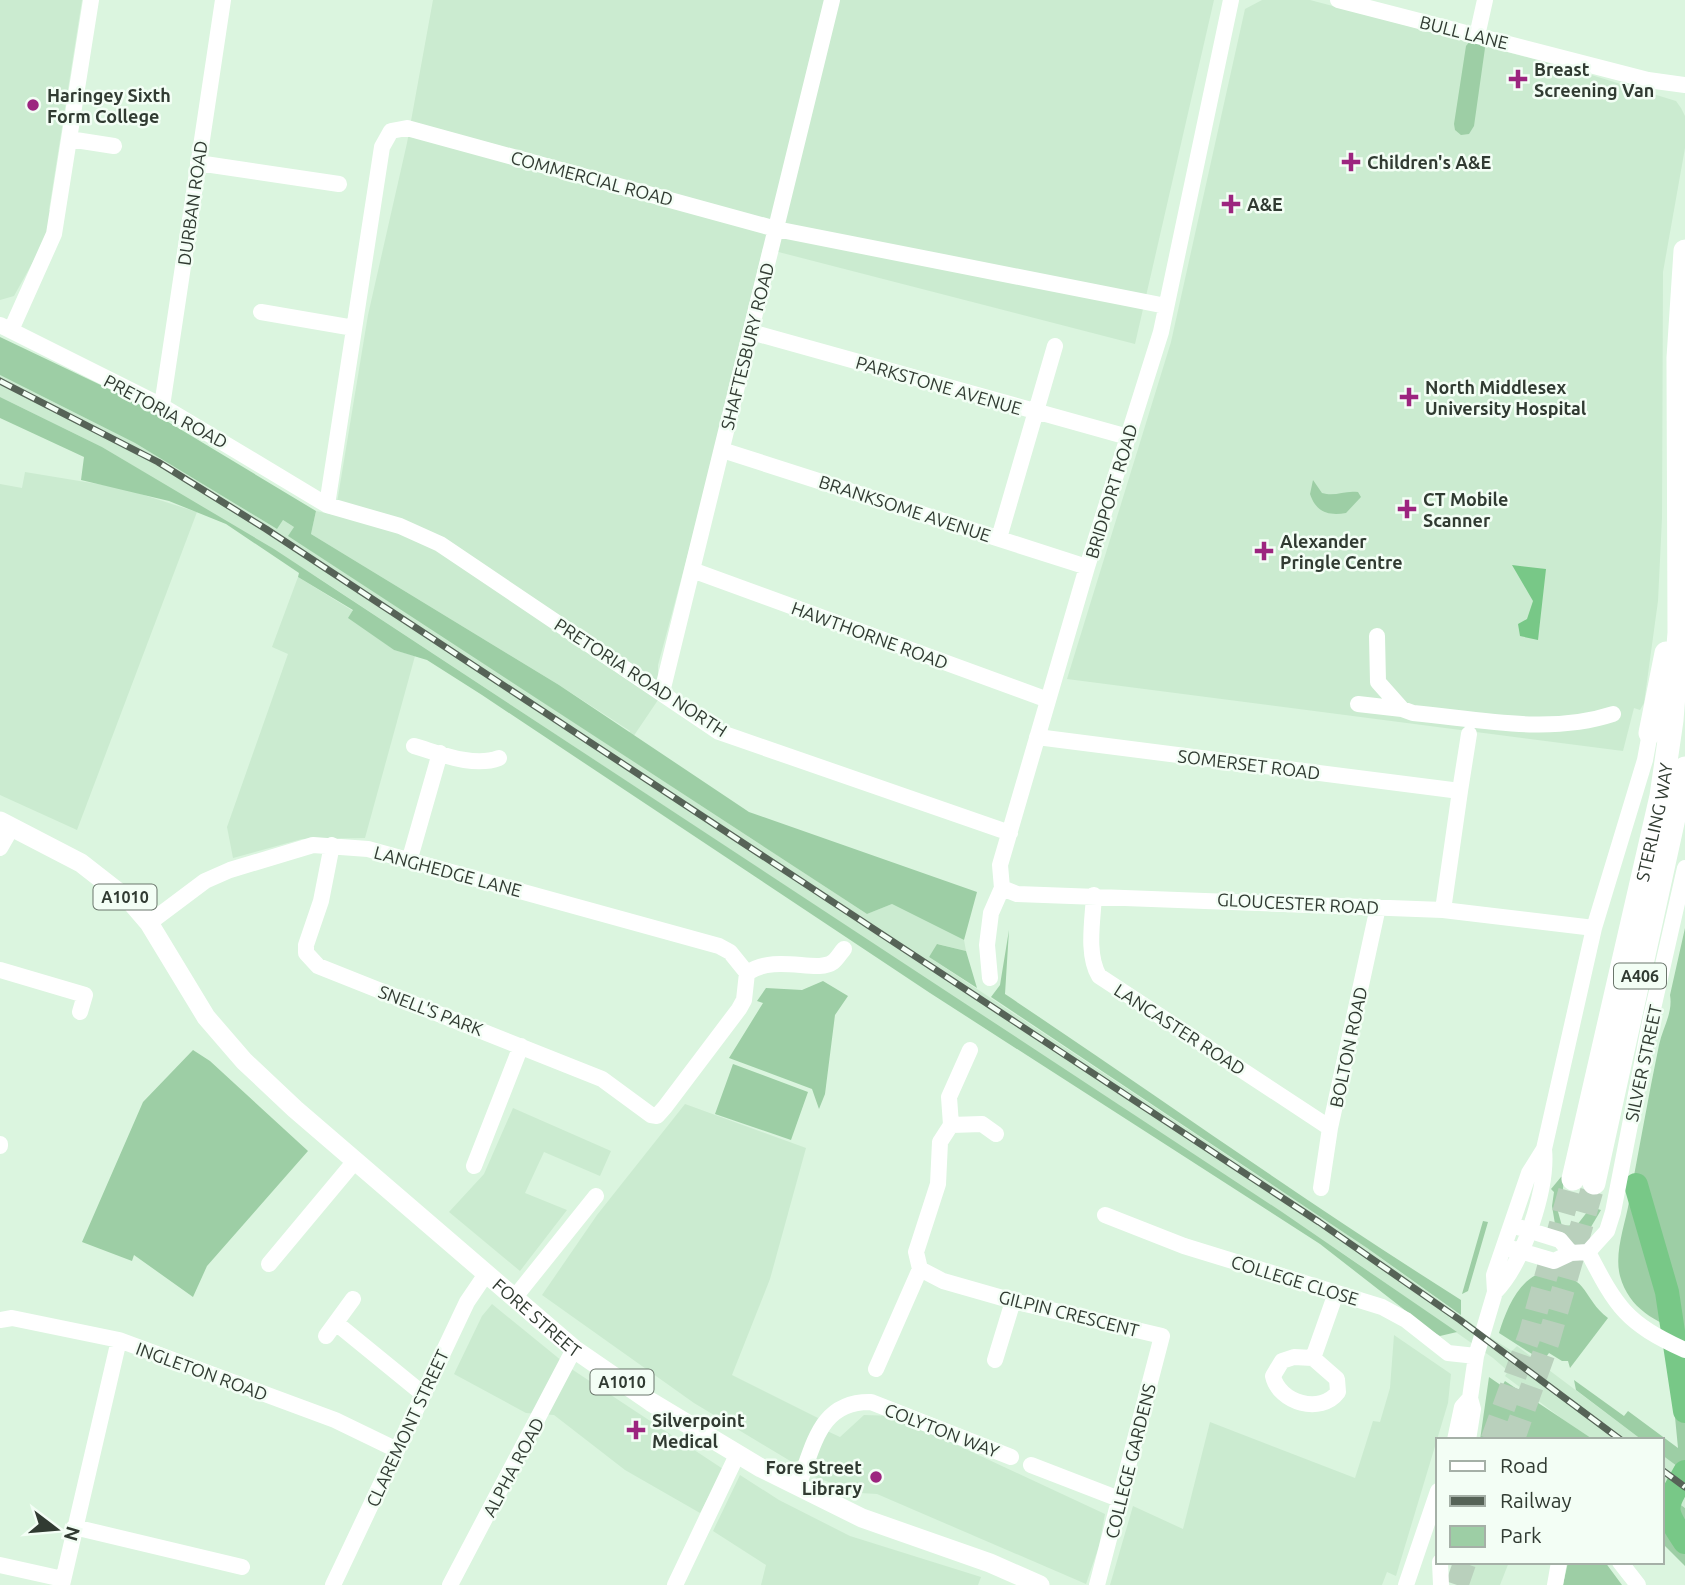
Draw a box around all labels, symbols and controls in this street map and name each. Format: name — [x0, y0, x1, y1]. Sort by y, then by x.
street label: BULL LANE — [1418, 11, 1510, 53]
place label: Breast Screening Van — [1534, 59, 1654, 100]
marker: Breast Screening Van — [1508, 69, 1528, 89]
place label: Haringey Sixth Form College — [47, 85, 171, 126]
marker: Haringey Sixth Form College — [25, 97, 41, 113]
street label: DURBAN ROAD — [173, 139, 211, 267]
street label: COMMERCIAL ROAD — [509, 147, 675, 209]
marker: Children's A&E — [1341, 152, 1361, 172]
place label: Children's A&E — [1367, 152, 1491, 172]
marker: A&E — [1221, 194, 1241, 214]
place label: A&E — [1247, 194, 1283, 214]
street label: SHAFTESBURY ROAD — [717, 260, 777, 432]
street label: PARKSTONE AVENUE — [854, 352, 1024, 418]
street label: PRETORIA ROAD — [101, 370, 231, 452]
place label: North Middlesex University Hospital — [1425, 377, 1587, 418]
marker: North Middlesex University Hospital — [1399, 387, 1419, 407]
street label: BRIDPORT ROAD — [1081, 421, 1141, 561]
street label: BRANKSOME AVENUE — [817, 471, 993, 545]
place label: CT Mobile Scanner — [1423, 489, 1508, 530]
marker: CT Mobile Scanner — [1397, 499, 1417, 519]
place label: Alexander Pringle Centre — [1280, 531, 1403, 572]
marker: Alexander Pringle Centre — [1254, 541, 1274, 561]
street label: HAWTHORNE ROAD — [789, 597, 951, 673]
street label: PRETORIA ROAD NORTH — [551, 614, 731, 740]
street label: SOMERSET ROAD — [1177, 745, 1321, 783]
street label: STERLING WAY — [1632, 761, 1676, 883]
street label: LANGHEDGE LANE — [372, 842, 524, 900]
road number: A1010 — [94, 884, 156, 909]
street label: GLOUCESTER ROAD — [1217, 889, 1379, 917]
road number: A406 — [1614, 964, 1666, 988]
street label: LANCASTER ROAD — [1111, 979, 1249, 1079]
street label: SNELL'S PARK — [376, 981, 486, 1039]
street label: BOLTON ROAD — [1325, 985, 1371, 1109]
street label: SILVER STREET — [1621, 1003, 1665, 1123]
street label: COLLEGE CLOSE — [1229, 1251, 1361, 1309]
street label: FORE STREET — [489, 1274, 585, 1361]
street label: GILPIN CRESCENT — [997, 1286, 1141, 1340]
street label: INGLETON ROAD — [133, 1338, 271, 1404]
street label: CLAREMONT STREET — [362, 1346, 452, 1510]
road number: A1010 — [590, 1370, 654, 1394]
street label: COLLEGE GARDENS — [1101, 1381, 1159, 1541]
street label: COLYTON WAY — [882, 1399, 1003, 1461]
place label: Silverpoint Medical — [652, 1410, 745, 1451]
street label: ALPHA ROAD — [478, 1414, 548, 1520]
marker: Silverpoint Medical — [626, 1420, 646, 1440]
legend — [1436, 1438, 1664, 1564]
text: Road — [1500, 1453, 1548, 1477]
place label: Fore Street Library — [766, 1457, 862, 1498]
marker: Fore Street Library — [868, 1469, 884, 1485]
text: Railway — [1500, 1488, 1572, 1512]
north arrow — [21, 1494, 91, 1564]
text: Park — [1500, 1523, 1542, 1547]
text: N — [60, 1524, 85, 1544]

